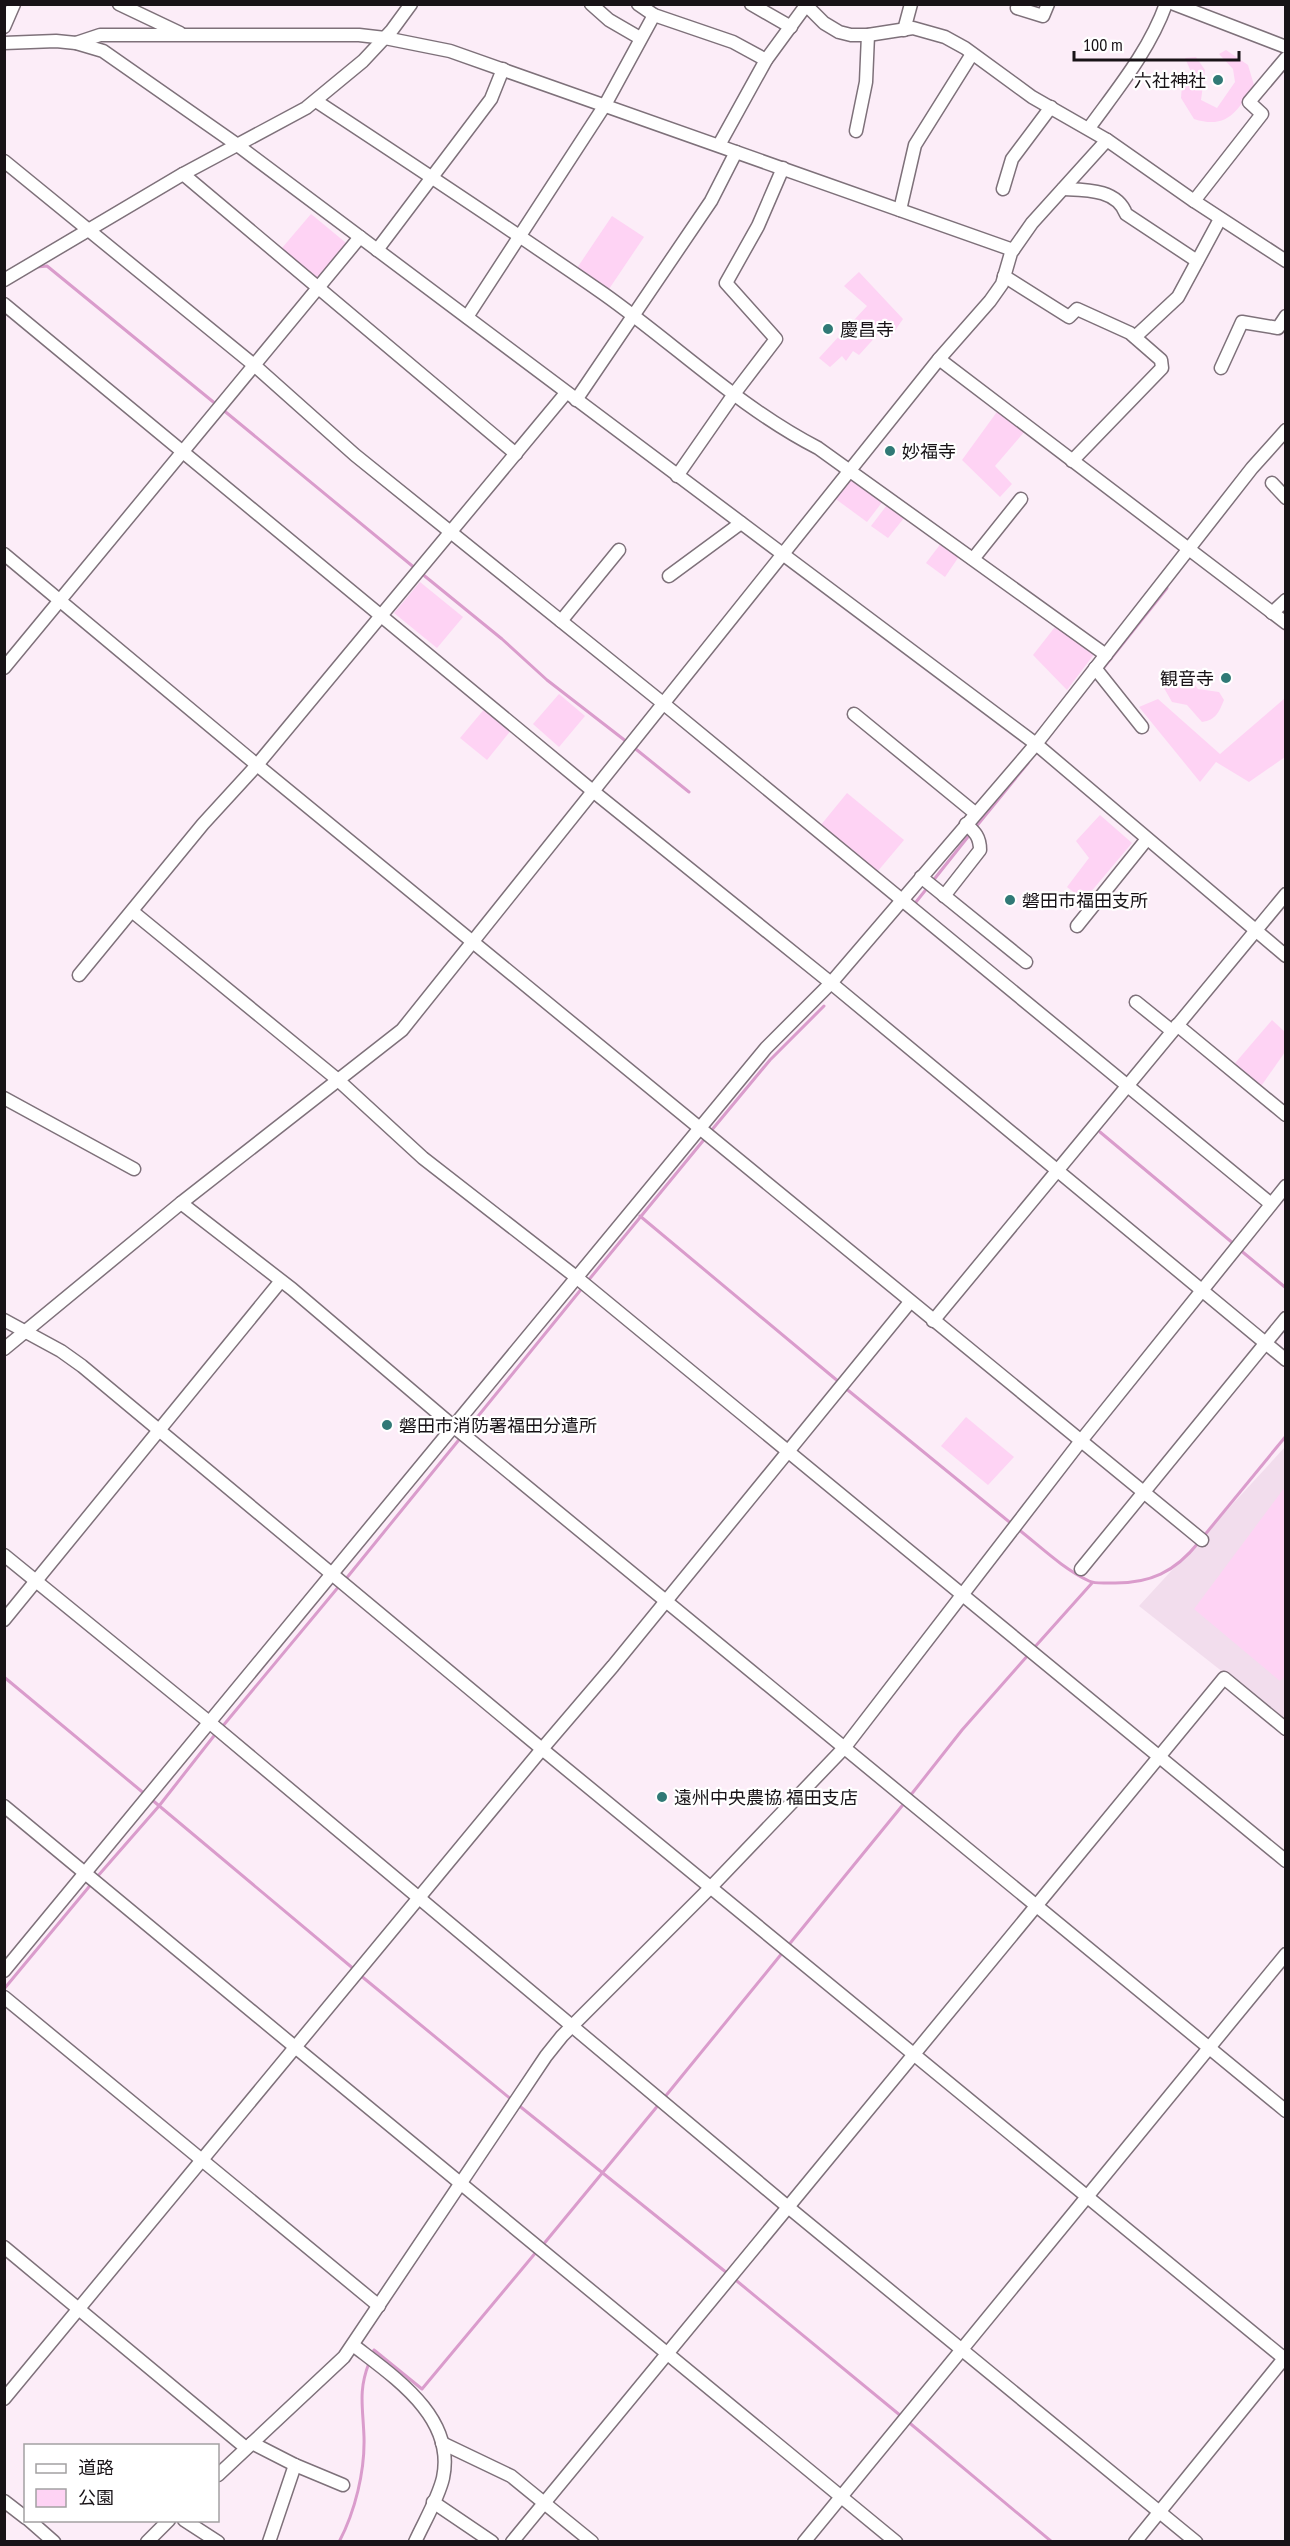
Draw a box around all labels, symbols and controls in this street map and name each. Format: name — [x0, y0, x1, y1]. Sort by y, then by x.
scale bar — [1074, 24, 1239, 62]
text: 100 m — [1083, 33, 1123, 56]
place label: 六社神社 — [1134, 69, 1206, 92]
marker: 六社神社 — [1211, 73, 1225, 87]
place label: 慶昌寺 — [840, 318, 894, 341]
marker: 慶昌寺 — [821, 322, 835, 336]
place label: 妙福寺 — [902, 440, 956, 463]
marker: 妙福寺 — [883, 444, 897, 458]
place label: 観音寺 — [1160, 667, 1214, 690]
marker: 観音寺 — [1219, 671, 1233, 685]
place label: 磐田市福田支所 — [1022, 889, 1148, 912]
marker: 磐田市福田支所 — [1003, 893, 1017, 907]
place label: 磐田市消防署福田分遣所 — [399, 1414, 597, 1437]
marker: 磐田市消防署福田分遣所 — [380, 1418, 394, 1432]
place label: 遠州中央農協 福田支店 — [674, 1786, 858, 1809]
marker: 遠州中央農協 福田支店 — [655, 1790, 669, 1804]
legend — [24, 2444, 219, 2522]
text: 道路 — [78, 2456, 114, 2479]
text: 公園 — [78, 2486, 114, 2509]

